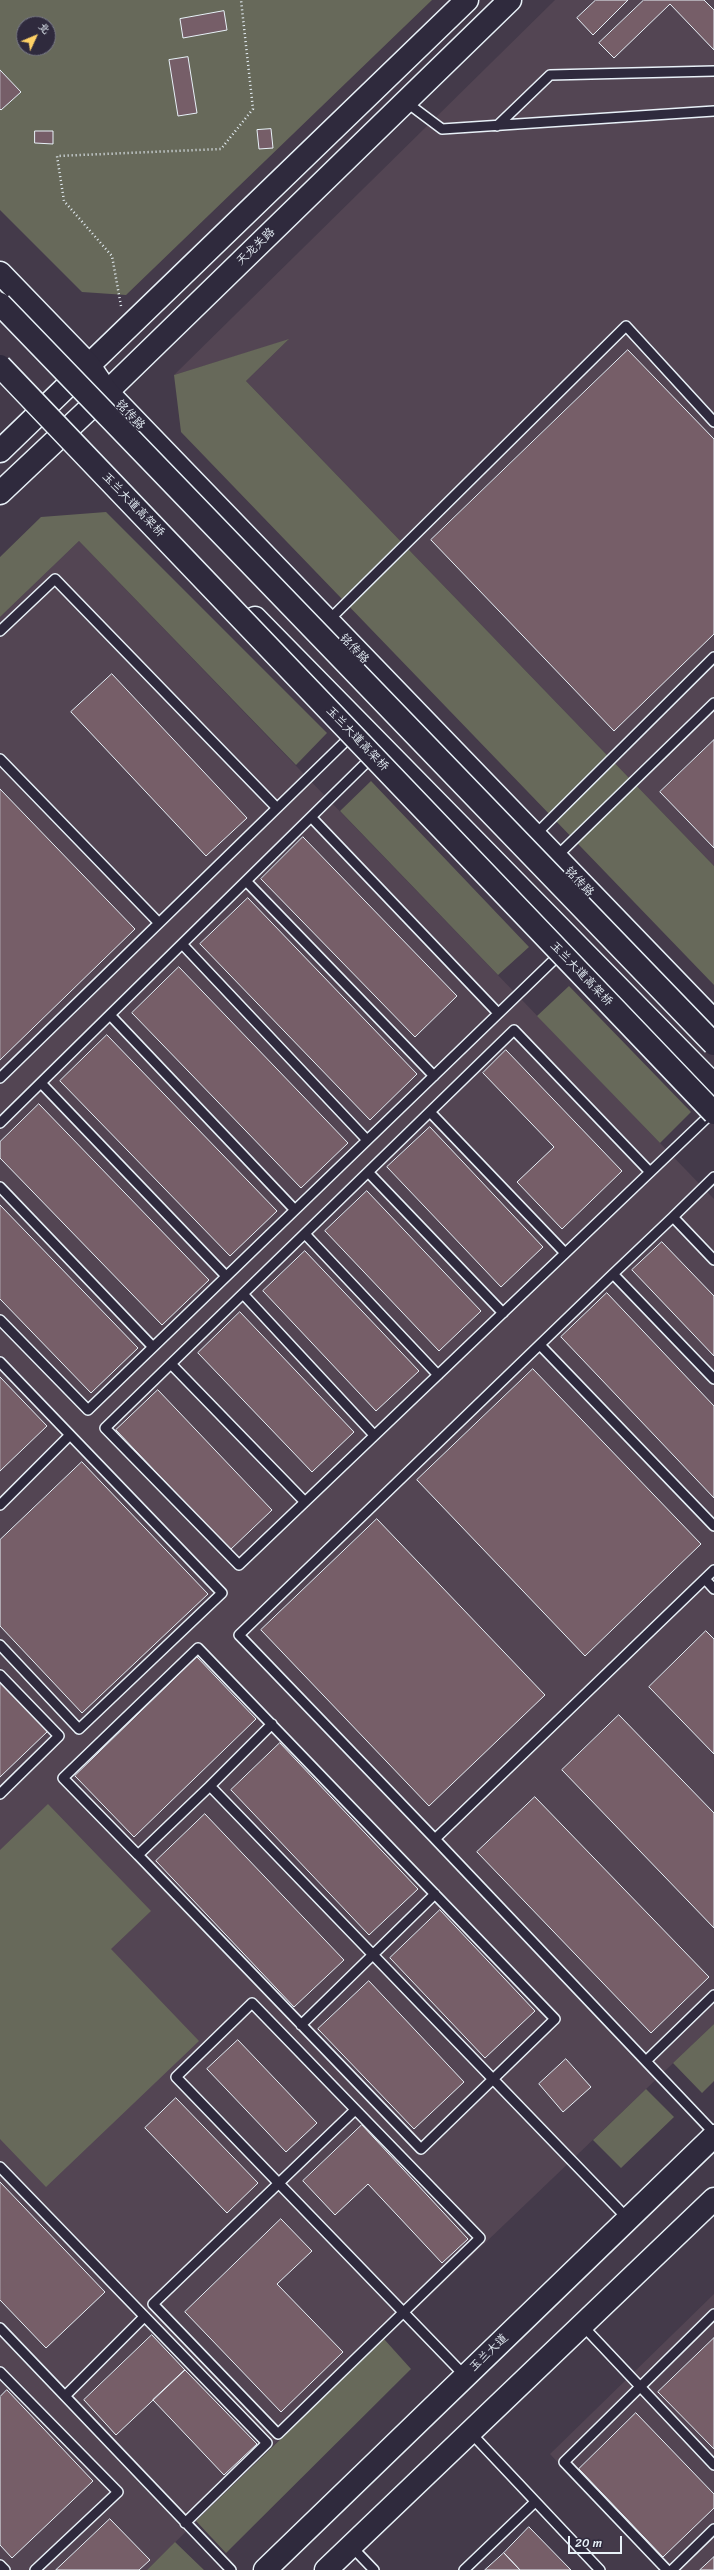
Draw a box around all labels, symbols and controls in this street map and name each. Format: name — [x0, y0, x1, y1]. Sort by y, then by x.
north arrow — [16, 16, 56, 56]
text: 北 — [34, 17, 55, 39]
street label: 天龙关路 — [234, 225, 278, 269]
street label: 铭传路 — [112, 397, 148, 433]
street label: 玉兰大道高架桥 — [99, 470, 167, 540]
street label: 铭传路 — [336, 631, 372, 667]
street label: 玉兰大道高架桥 — [323, 704, 391, 774]
street label: 铭传路 — [561, 864, 597, 900]
street label: 玉兰大道高架桥 — [547, 939, 615, 1009]
street label: 玉兰大道 — [467, 2331, 511, 2375]
scale bar — [570, 2528, 624, 2554]
text: 20 m — [575, 2532, 602, 2554]

